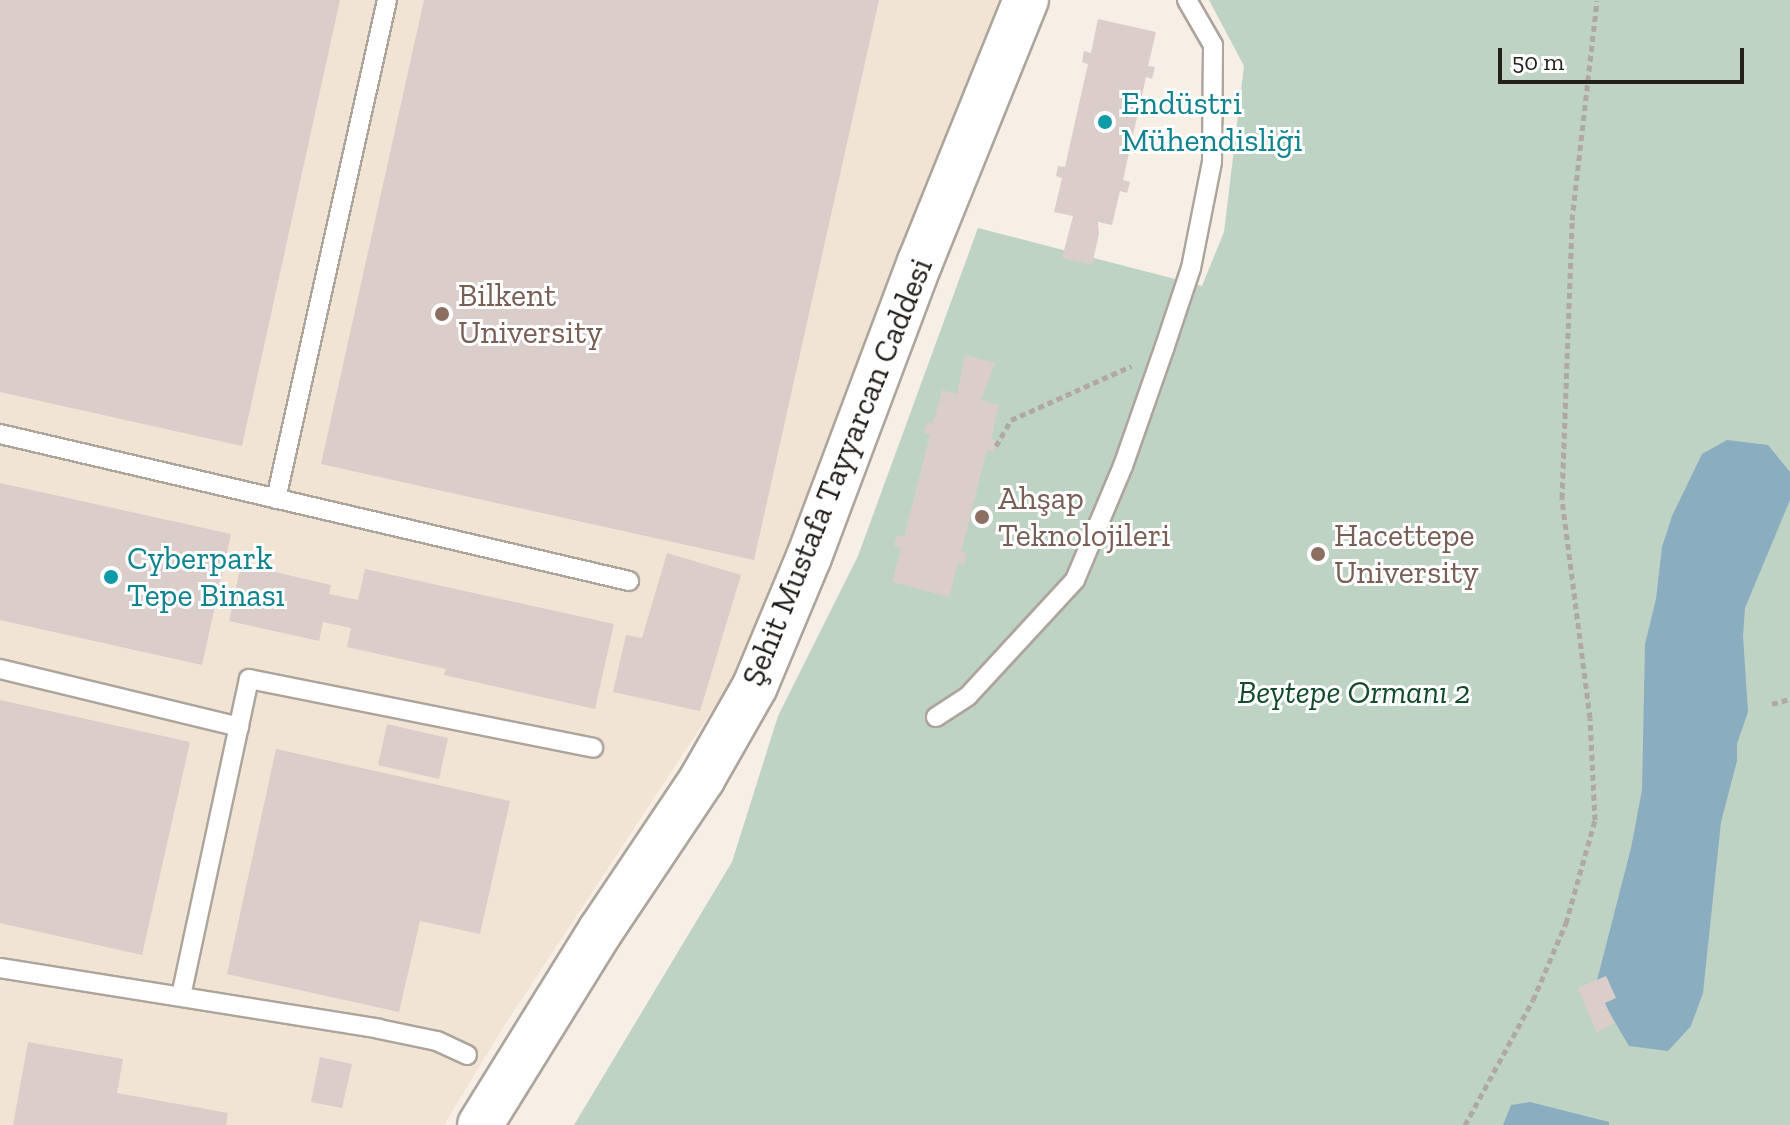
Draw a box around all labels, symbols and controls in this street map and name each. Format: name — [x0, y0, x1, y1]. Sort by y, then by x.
scale bar — [1502, 32, 1748, 82]
text: 50 m — [1512, 47, 1564, 76]
place label: Endüstri Mühendisliği — [1121, 85, 1302, 160]
marker: Endüstri Mühendisliği — [1096, 113, 1114, 131]
street label: Şehit Mustafa Tayyarcan Caddesi — [733, 252, 941, 692]
place label: Bilkent University — [458, 277, 603, 352]
marker: Bilkent University — [433, 305, 451, 323]
place label: Ahşap Teknolojileri — [998, 480, 1170, 555]
marker: Ahşap Teknolojileri — [973, 508, 991, 526]
place label: Hacettepe University — [1334, 517, 1479, 592]
place label: Cyberpark Tepe Binası — [127, 540, 285, 615]
marker: Hacettepe University — [1309, 545, 1327, 563]
marker: Cyberpark Tepe Binası — [102, 568, 120, 586]
park label: Beytepe Ormanı 2 — [1237, 673, 1471, 711]

